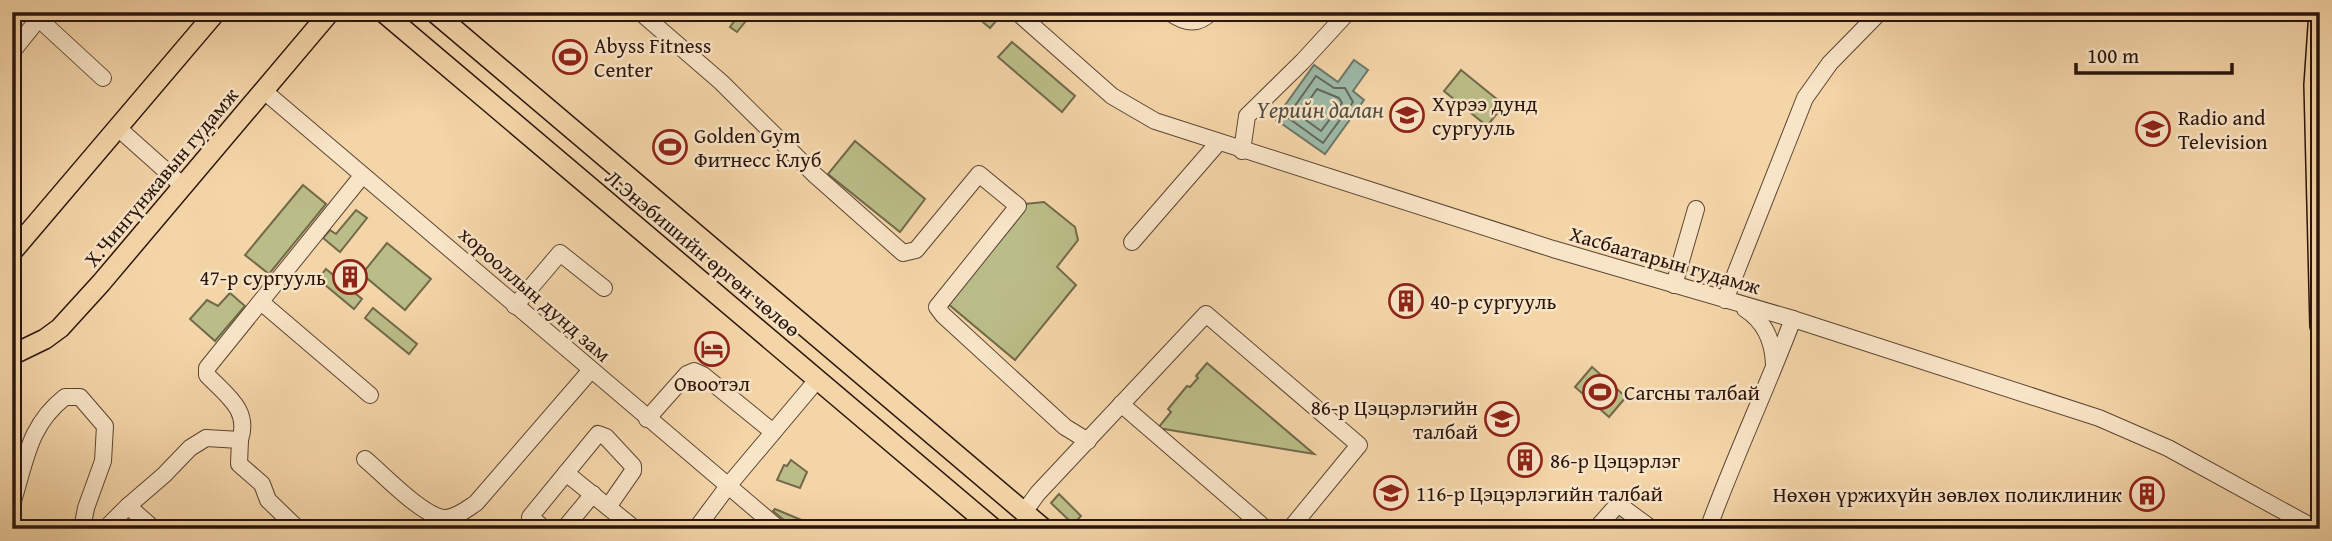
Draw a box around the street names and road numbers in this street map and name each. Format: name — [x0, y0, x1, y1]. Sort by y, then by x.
street label: Х.Чингүнжавын гудамж — [76, 80, 246, 274]
street label: Л.Энэбишийн өргөн чөлөө — [599, 162, 807, 344]
street label: Хасбаатарын гудамж — [1566, 218, 1765, 302]
street label: хорооллын дунд зам — [452, 219, 618, 369]

